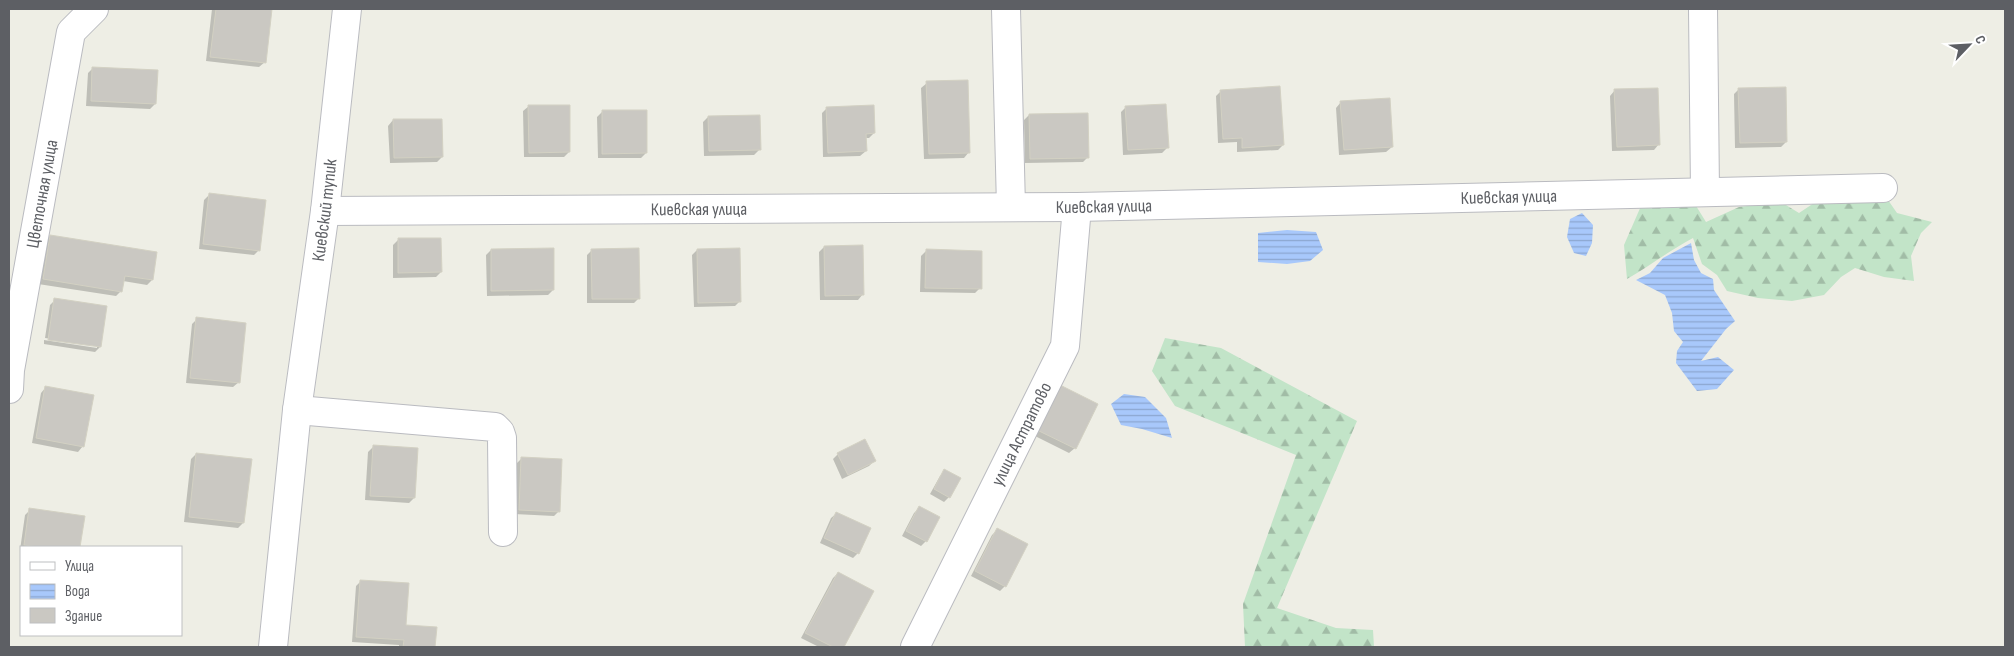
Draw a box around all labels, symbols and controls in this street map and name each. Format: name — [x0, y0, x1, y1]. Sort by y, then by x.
north arrow — [1944, 20, 1994, 70]
text: С — [1971, 33, 1990, 47]
street label: Цветочная улица — [22, 138, 62, 250]
street label: Киевский тупик — [308, 158, 341, 263]
street label: Киевская улица — [1460, 185, 1557, 208]
street label: Киевская улица — [1056, 195, 1152, 218]
street label: Киевская улица — [651, 198, 747, 220]
street label: улица Астратово — [987, 379, 1056, 489]
legend — [20, 546, 182, 636]
text: Улица — [65, 557, 94, 576]
text: Вода — [65, 582, 90, 601]
text: Здание — [65, 607, 102, 626]

